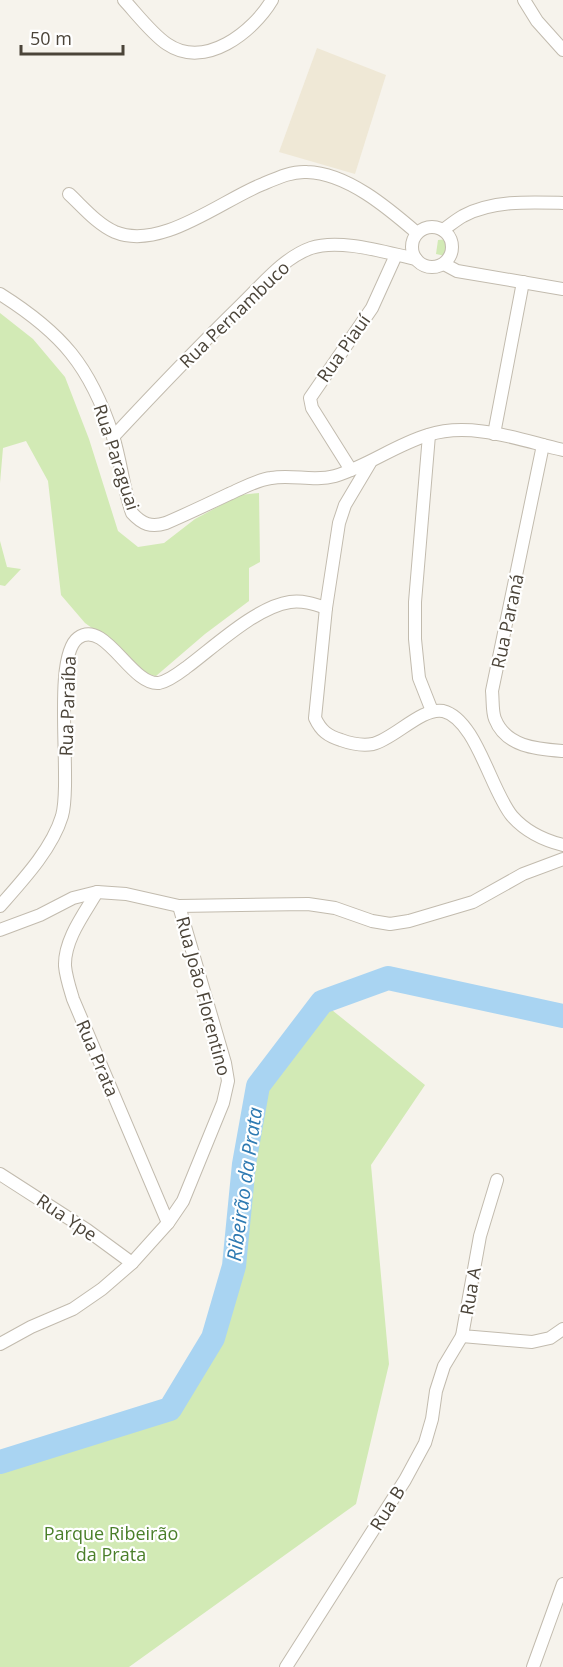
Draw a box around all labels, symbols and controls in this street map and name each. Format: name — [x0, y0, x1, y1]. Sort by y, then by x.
scale bar — [21, 18, 123, 56]
text: 50 m — [30, 26, 72, 50]
street label: Rua Pernambuco — [174, 255, 294, 373]
street label: Rua Piauí — [311, 309, 375, 387]
street label: Rua Paraguai — [89, 401, 145, 513]
street label: Rua Paraná — [485, 572, 529, 670]
street label: Rua Paraíba — [53, 655, 81, 757]
street label: Rua João Florentino — [171, 914, 237, 1078]
street label: Rua Prata — [71, 1016, 125, 1100]
water label: Ribeirão da Prata — [220, 1105, 268, 1263]
street label: Rua Ype — [32, 1188, 102, 1246]
street label: Rua A — [454, 1265, 486, 1317]
street label: Rua B — [364, 1481, 410, 1535]
park label: Parque Ribeirão da Prata — [44, 1521, 178, 1566]

